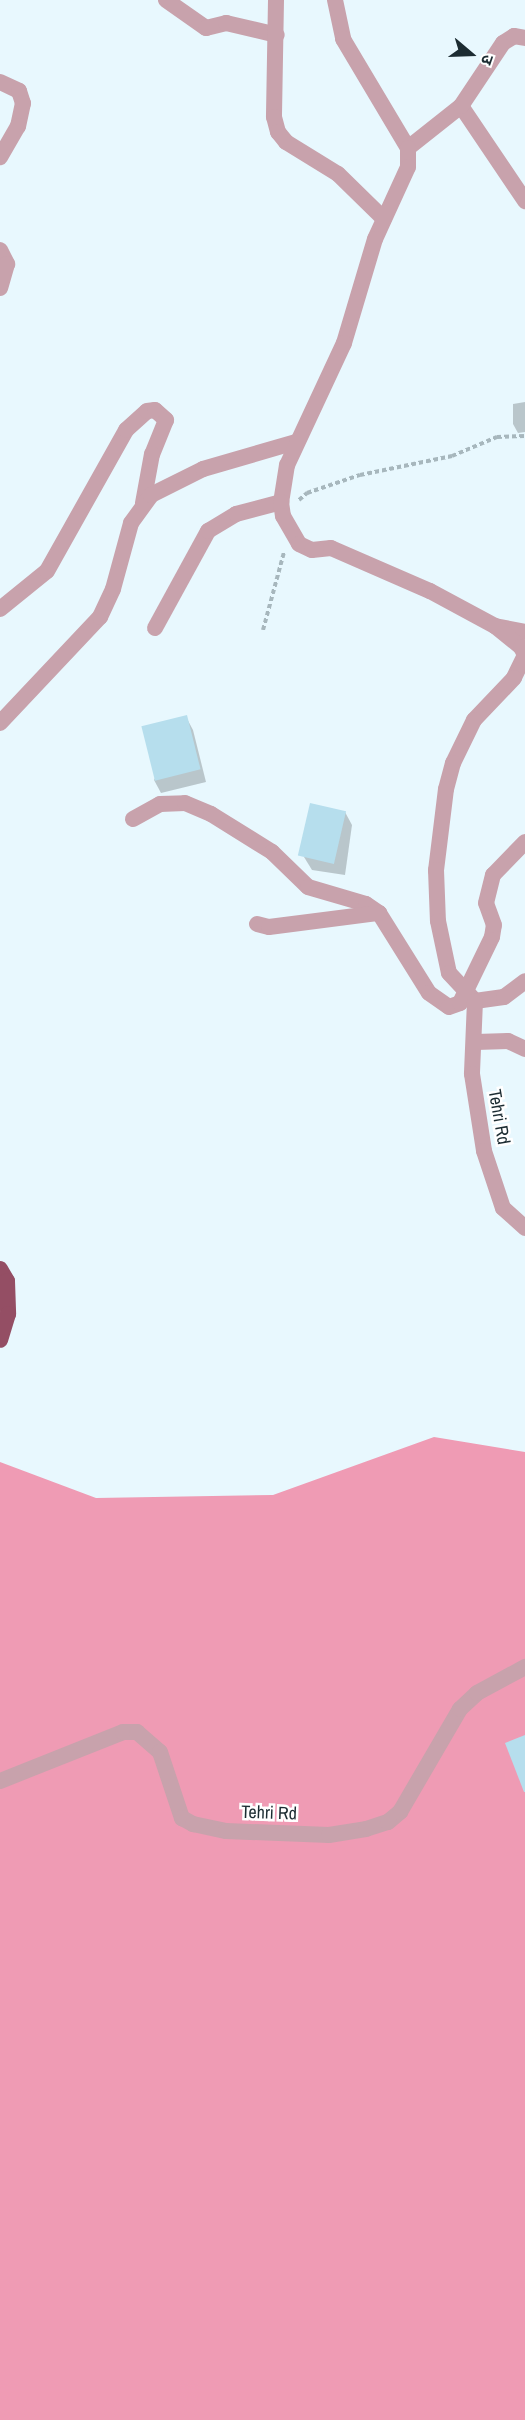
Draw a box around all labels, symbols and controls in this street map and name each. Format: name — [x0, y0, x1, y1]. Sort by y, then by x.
north arrow — [441, 24, 501, 84]
text: उ — [476, 52, 500, 68]
street label: Tehri Rd — [484, 1088, 514, 1146]
street label: Tehri Rd — [241, 1801, 297, 1825]

